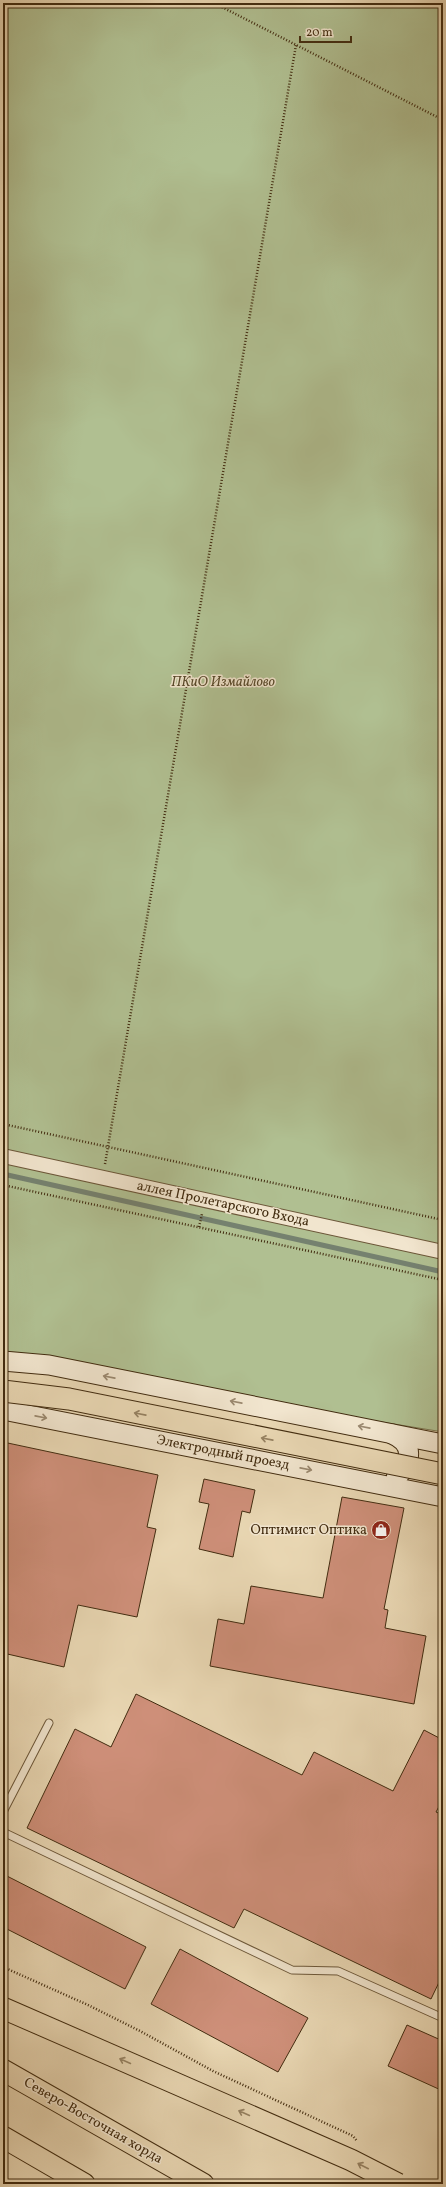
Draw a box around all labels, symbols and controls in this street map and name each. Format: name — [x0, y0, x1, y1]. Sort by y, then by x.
scale bar — [300, 18, 351, 44]
text: 20 m — [306, 25, 333, 41]
park label: ПКиО Измайлово — [171, 673, 275, 692]
street label: аллея Пролетарского Входа — [135, 1176, 311, 1232]
one-way arrow — [103, 1373, 116, 1381]
one-way arrow — [230, 1398, 243, 1406]
one-way arrow — [134, 1409, 147, 1417]
one-way arrow — [34, 1414, 47, 1422]
one-way arrow — [358, 1423, 371, 1431]
street label: Электродный проезд — [155, 1431, 291, 1475]
one-way arrow — [261, 1435, 274, 1443]
one-way arrow — [299, 1466, 312, 1474]
shop icon: Оптимист Оптика — [370, 1519, 392, 1541]
place label: Оптимист Оптика — [251, 1521, 367, 1540]
one-way arrow — [120, 2057, 132, 2064]
street label: Северо-Восточная хорда — [20, 2073, 166, 2169]
one-way arrow — [239, 2109, 251, 2116]
one-way arrow — [357, 2162, 369, 2169]

